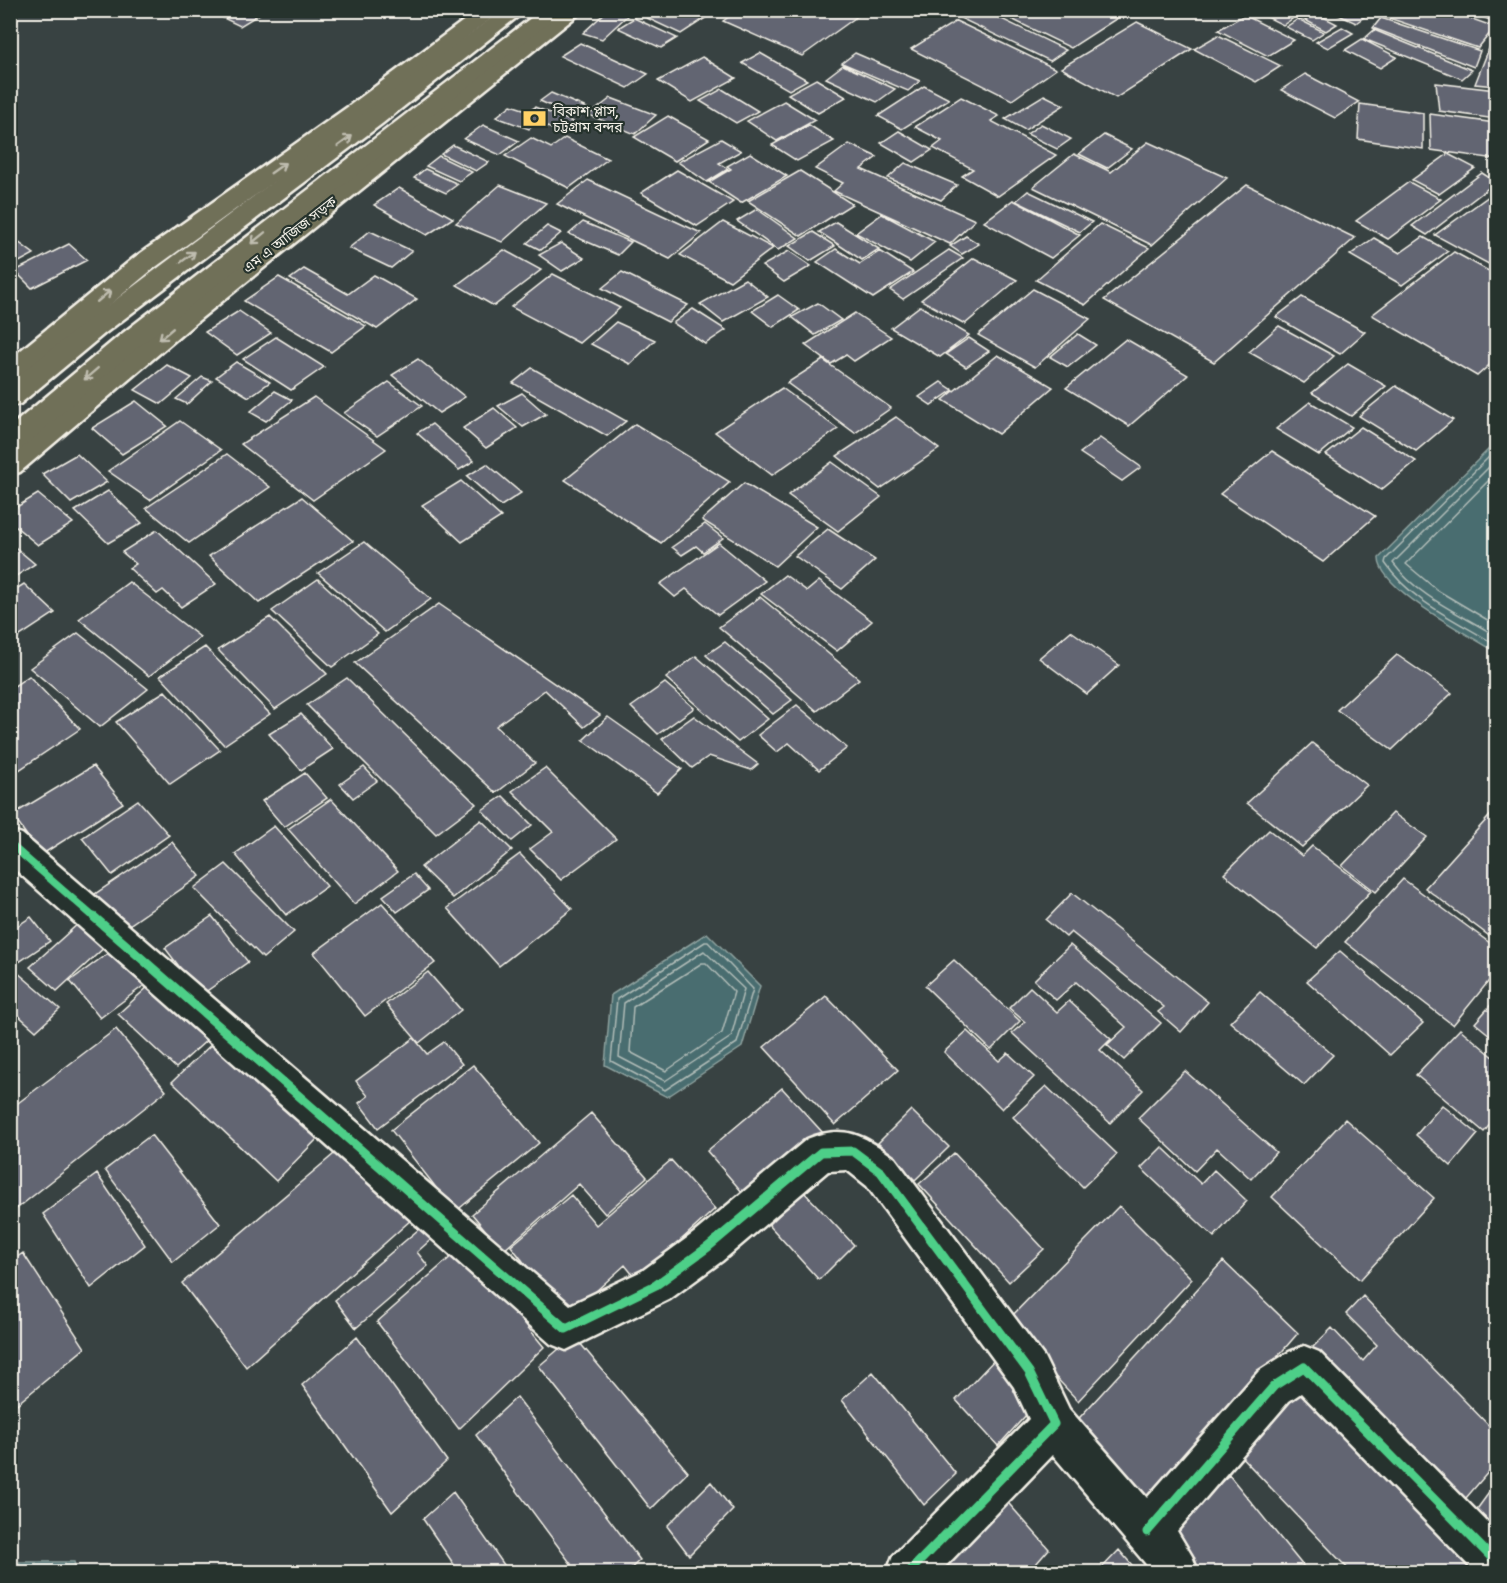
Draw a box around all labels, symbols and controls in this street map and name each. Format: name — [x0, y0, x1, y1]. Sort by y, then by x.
place label: বিকাশ প্লাস, চট্টগ্রাম বন্দর — [552, 99, 623, 140]
bank icon: বিকাশ প্লাস, চট্টগ্রাম বন্দর — [522, 106, 548, 132]
one-way arrow — [337, 134, 353, 147]
one-way arrow — [269, 162, 285, 174]
street label: এম এ আজিজ সড়ক — [237, 190, 343, 280]
one-way arrow — [251, 231, 267, 244]
one-way arrow — [180, 250, 196, 263]
one-way arrow — [96, 290, 112, 303]
one-way arrow — [159, 327, 174, 341]
one-way arrow — [84, 367, 99, 381]

